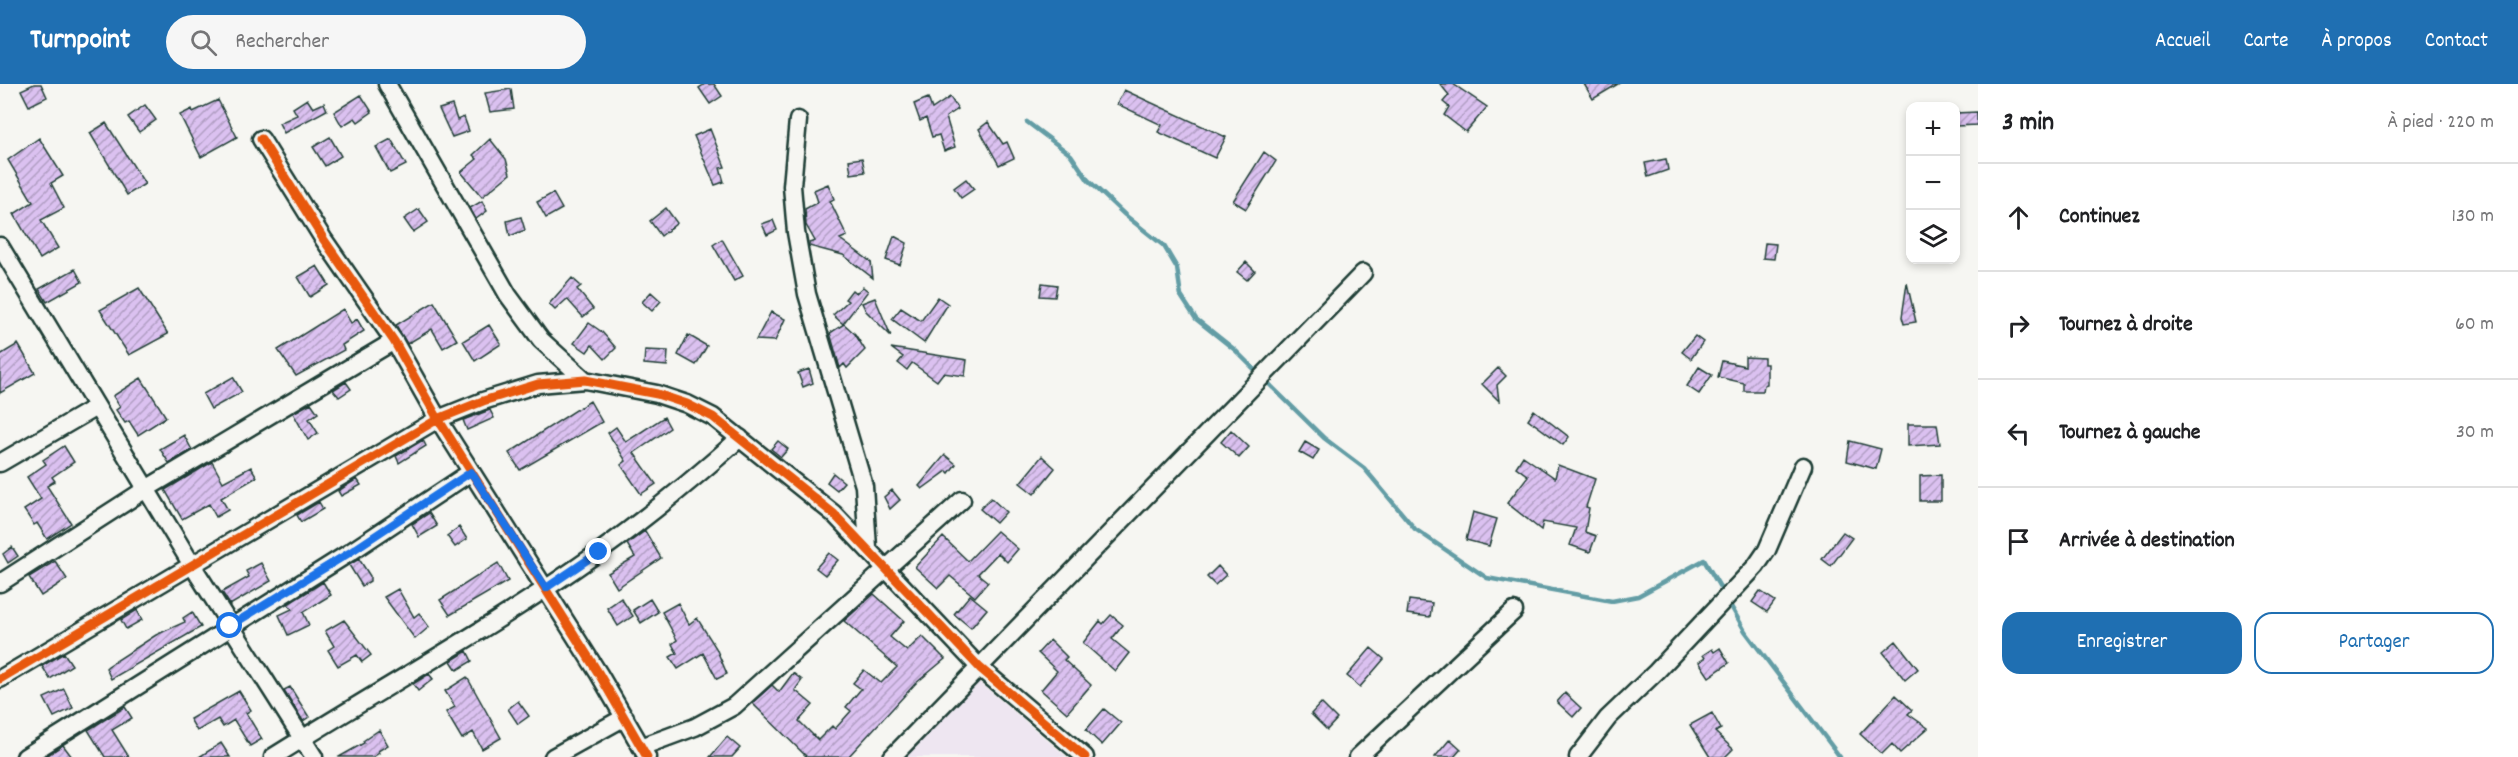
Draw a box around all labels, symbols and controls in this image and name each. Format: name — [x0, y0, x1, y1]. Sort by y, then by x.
search box — [166, 15, 586, 69]
text: Turnpoint — [30, 22, 130, 62]
icon: search — [187, 26, 220, 59]
text: Rechercher — [235, 27, 329, 58]
text: Accueil — [2155, 27, 2210, 57]
text: Carte — [2243, 27, 2288, 57]
text: À propos — [2321, 27, 2392, 57]
text: Contact — [2425, 27, 2488, 57]
map controls — [1906, 102, 1960, 264]
button: + — [1906, 102, 1960, 156]
text: 3 min — [2002, 105, 2054, 142]
text: À pied · 220 m — [2388, 109, 2494, 137]
button: − — [1906, 156, 1960, 210]
icon: ahead — [2002, 201, 2035, 234]
text: Continuez — [2059, 202, 2140, 233]
text: 130 m — [2452, 203, 2494, 231]
button: layers — [1906, 210, 1960, 264]
icon: right — [2002, 309, 2035, 342]
text: Tournez à droite — [2059, 310, 2193, 341]
text: 60 m — [2455, 311, 2494, 339]
icon: left — [2002, 417, 2035, 450]
text: Tournez à gauche — [2059, 418, 2201, 449]
text: 30 m — [2456, 419, 2494, 447]
icon: arrive — [2002, 525, 2035, 558]
text: Arrivée à destination — [2059, 526, 2235, 557]
route end — [585, 538, 611, 564]
route start — [216, 612, 242, 638]
button: Enregistrer — [2002, 612, 2242, 674]
button: Partager — [2254, 612, 2494, 674]

